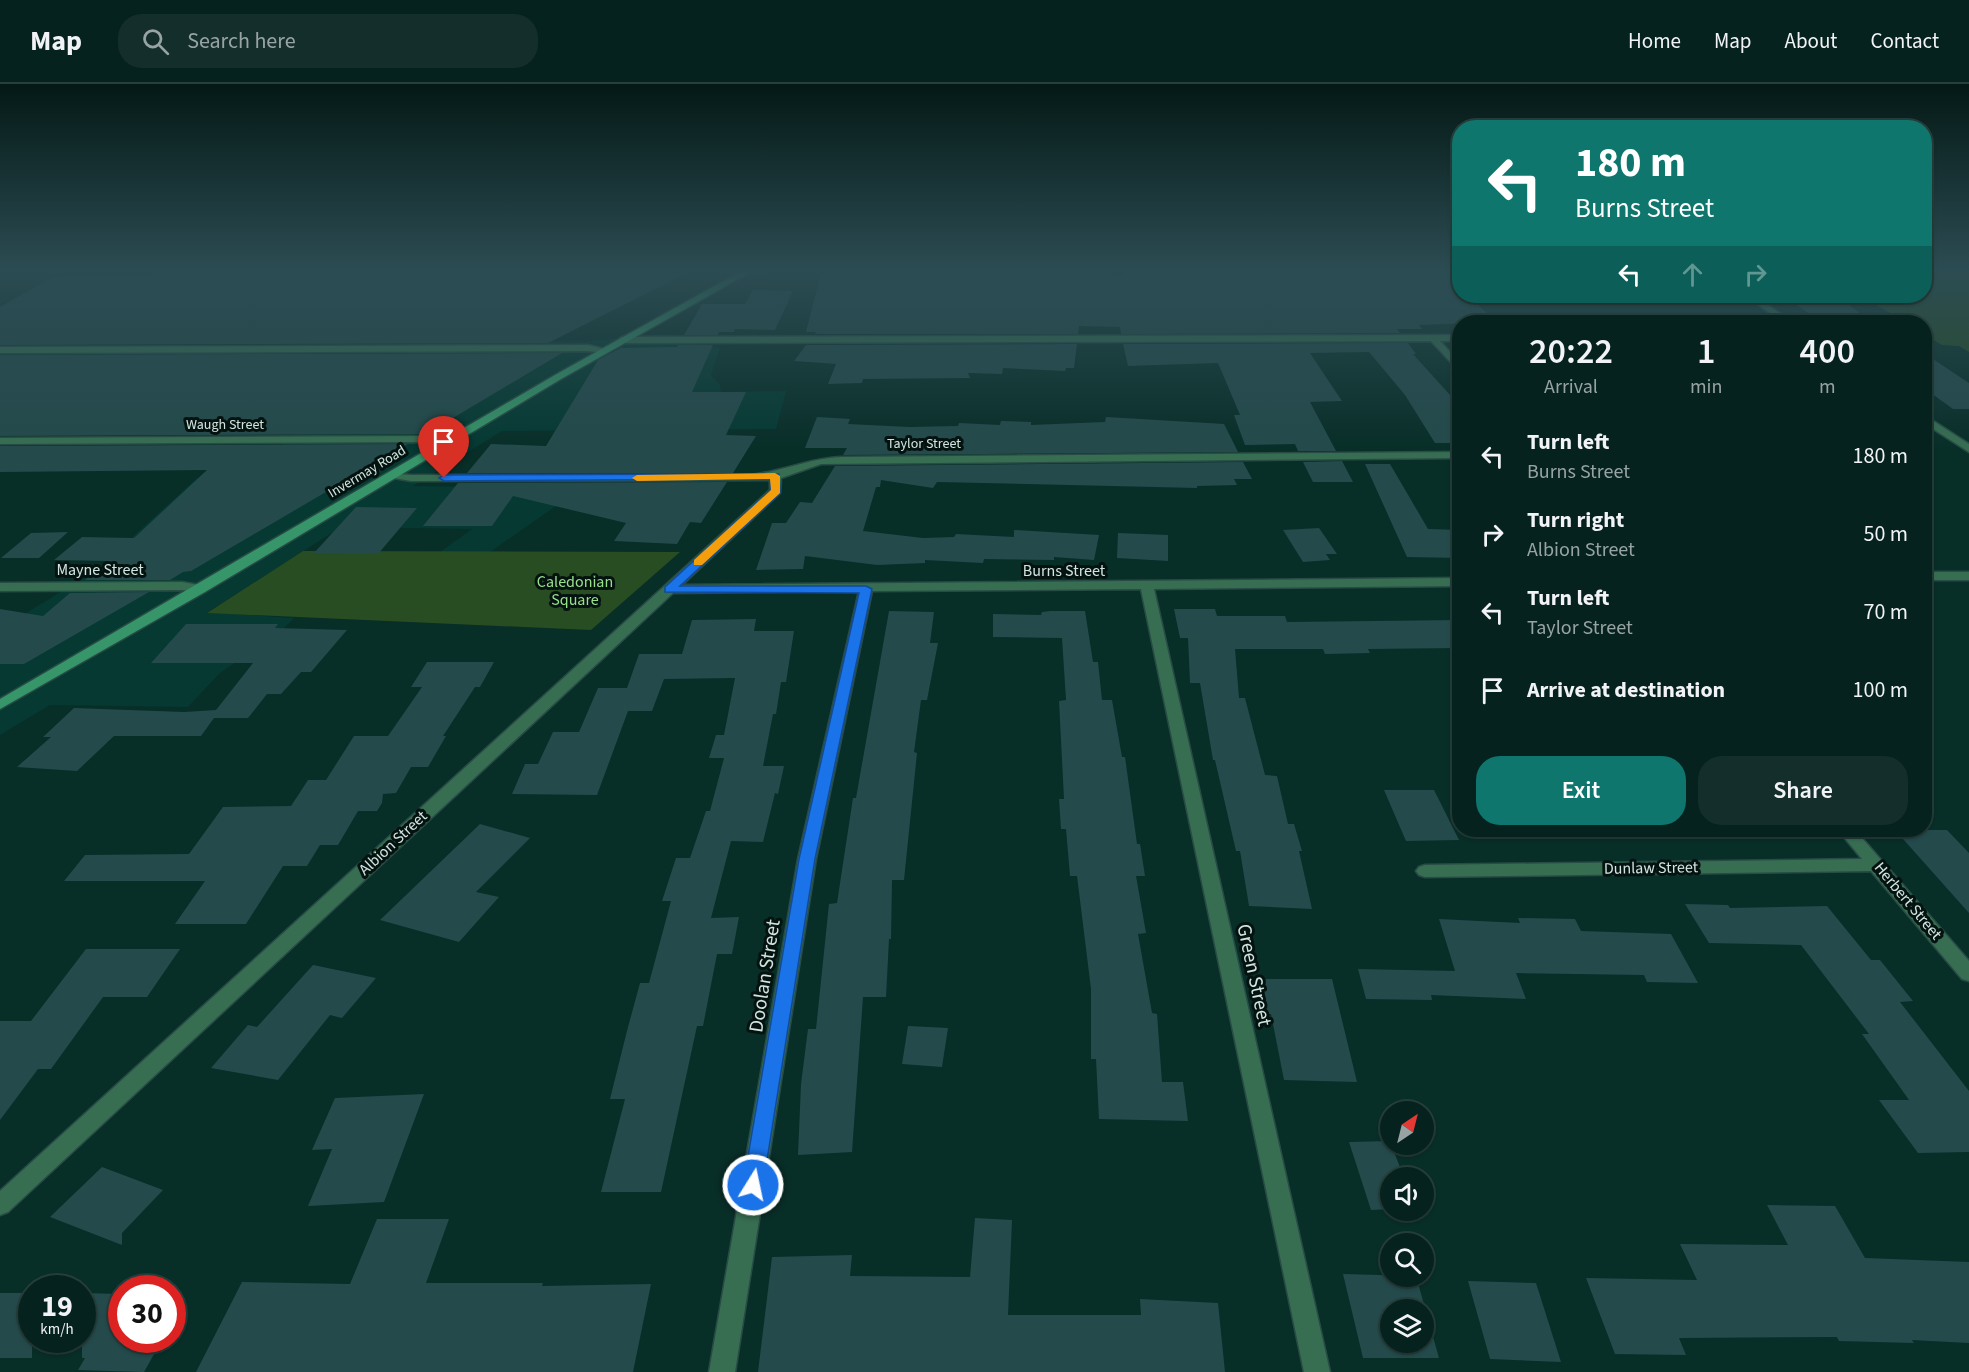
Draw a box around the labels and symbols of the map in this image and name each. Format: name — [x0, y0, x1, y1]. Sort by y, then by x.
street label: Waugh Street — [186, 415, 264, 435]
pin — [418, 416, 469, 478]
street label: Taylor Street — [887, 434, 961, 454]
street label: Invermay Road — [324, 441, 410, 503]
street label: Mayne Street — [56, 559, 144, 581]
street label: Burns Street — [1023, 560, 1106, 582]
park label: Caledonian Square — [537, 571, 613, 611]
street label: Albion Street — [354, 805, 432, 880]
street label: Dunlaw Street — [1604, 856, 1699, 880]
street label: Herbert Street — [1869, 858, 1947, 945]
street label: Doolan Street — [742, 917, 788, 1035]
street label: Green Street — [1229, 921, 1279, 1029]
north arrow — [1380, 1101, 1434, 1155]
position arrow — [721, 1153, 785, 1217]
speed limit sign: 30 — [108, 1275, 186, 1353]

